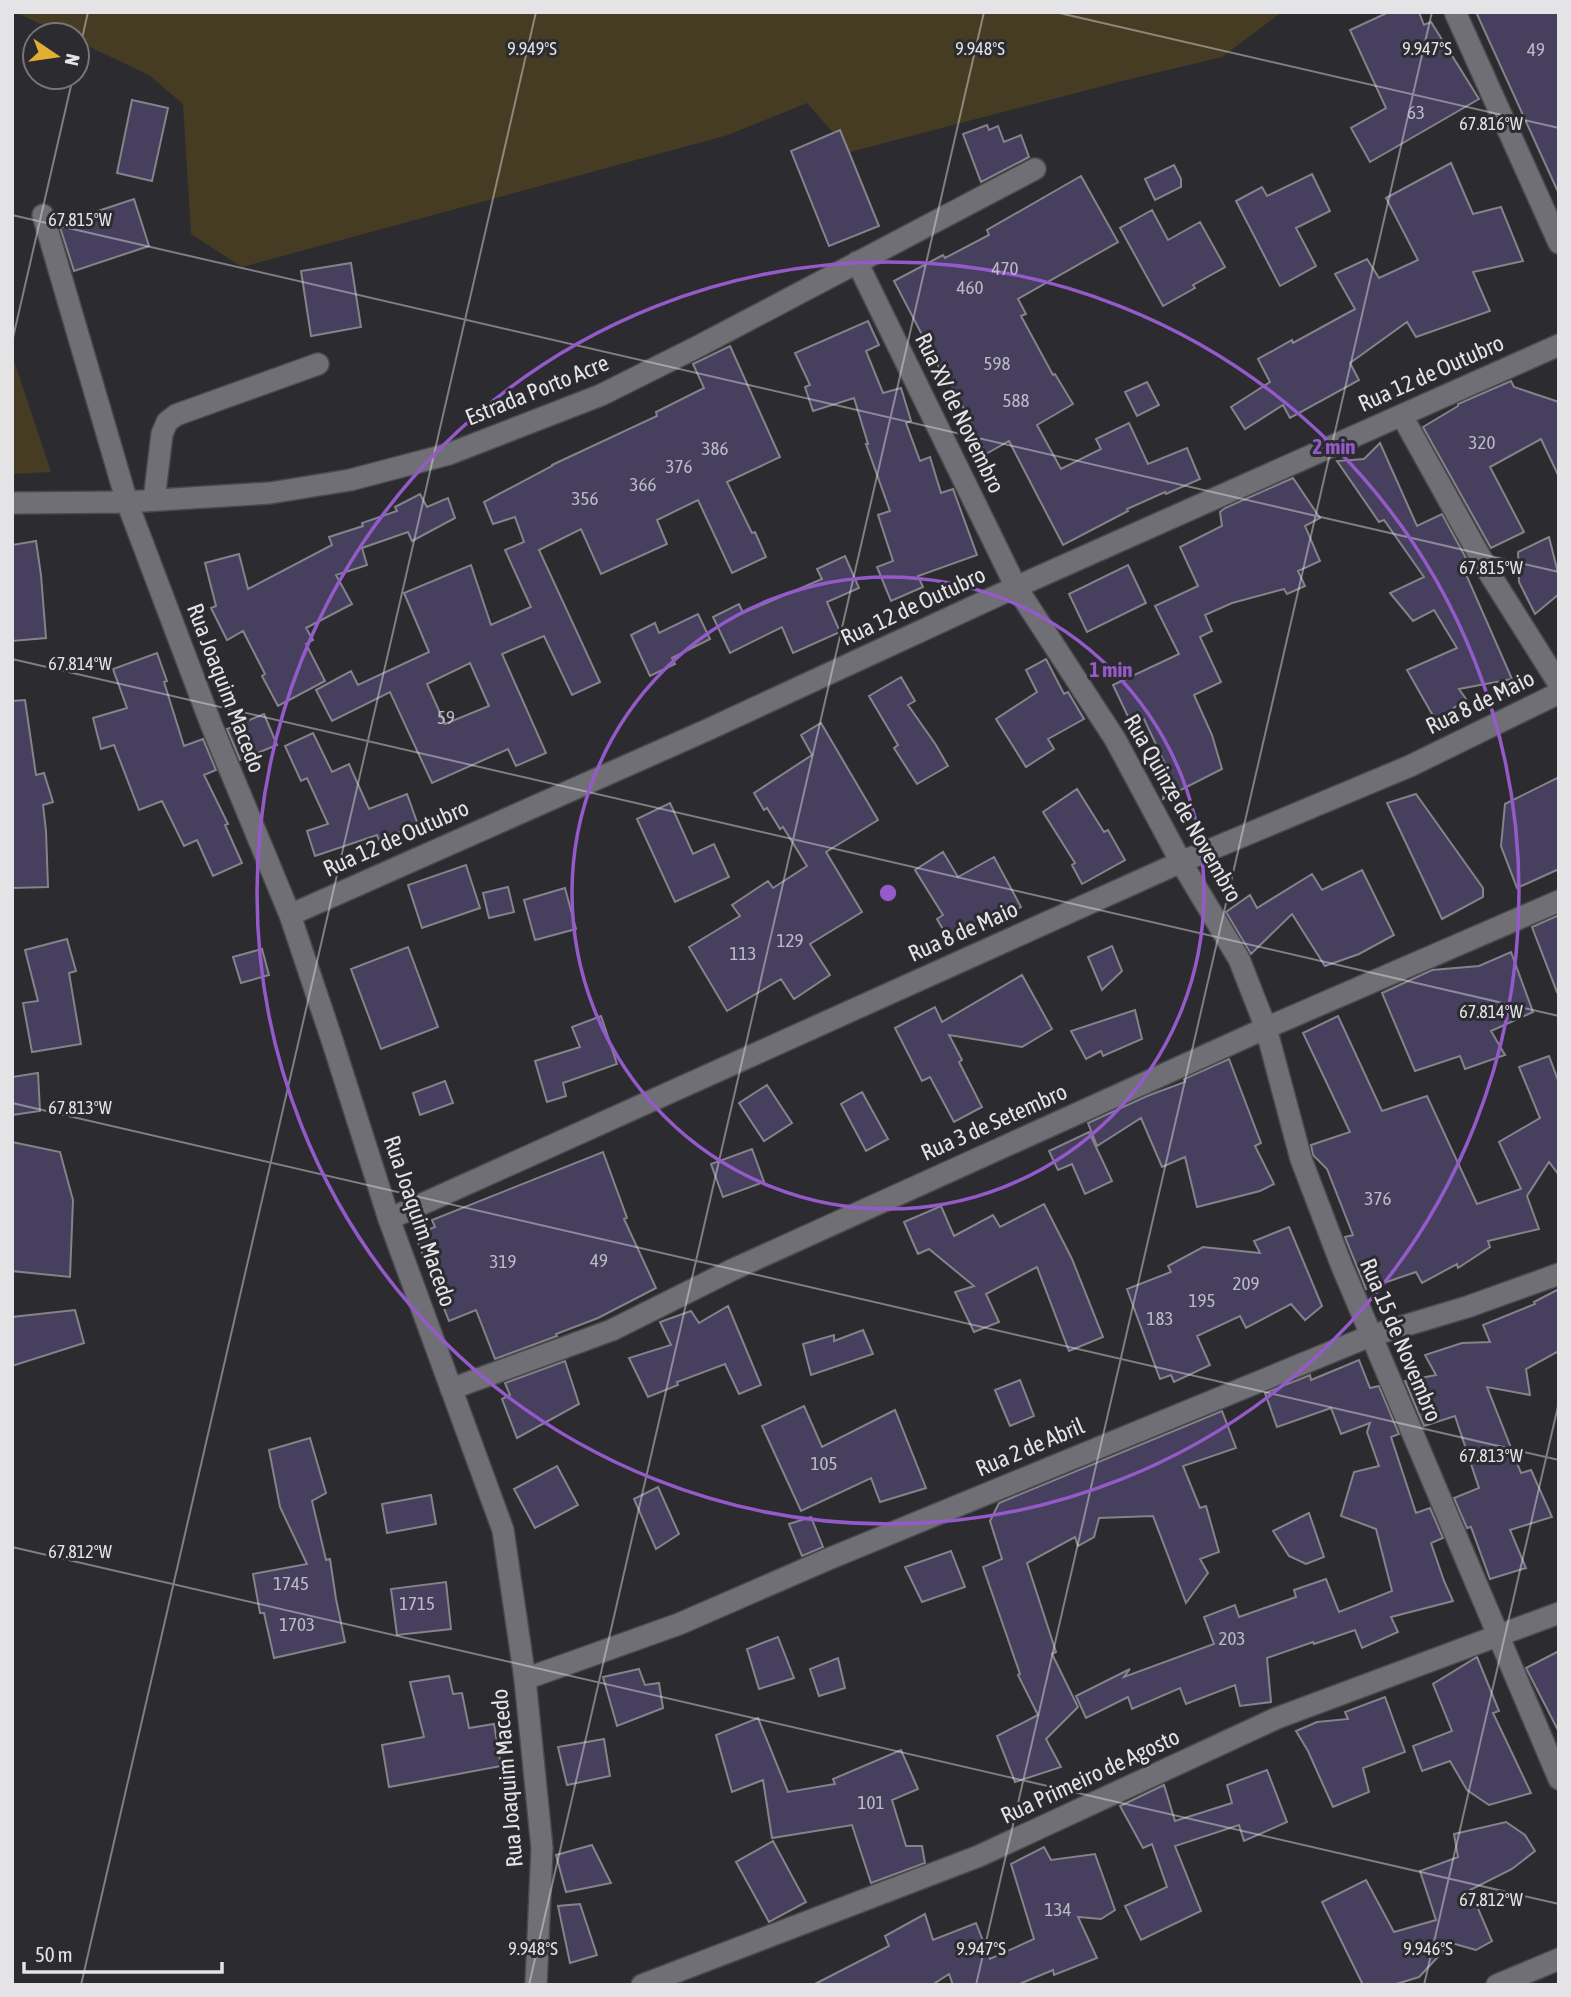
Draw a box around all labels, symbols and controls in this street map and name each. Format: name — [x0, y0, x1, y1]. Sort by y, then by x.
north arrow — [21, 21, 91, 91]
text: 9.949°S — [507, 38, 557, 59]
text: 9.948°S — [955, 38, 1005, 59]
text: 9.947°S — [1402, 38, 1452, 59]
house number: 49 — [1527, 38, 1545, 60]
text: N — [61, 52, 85, 68]
house number: 63 — [1407, 101, 1425, 123]
text: 67.816°W — [1459, 113, 1523, 134]
text: 67.815°W — [48, 209, 112, 230]
house number: 470 — [992, 257, 1018, 279]
house number: 460 — [957, 276, 983, 298]
street label: Rua XV de Novembro — [910, 329, 1010, 497]
street label: Rua 12 de Outubro — [1354, 329, 1508, 417]
street label: Estrada Porto Acre — [462, 349, 612, 431]
house number: 598 — [984, 352, 1010, 374]
house number: 588 — [1003, 389, 1029, 411]
house number: 320 — [1469, 431, 1495, 453]
text: 2 min — [1313, 434, 1355, 458]
house number: 386 — [702, 437, 728, 459]
house number: 376 — [666, 455, 692, 477]
house number: 366 — [630, 473, 656, 495]
house number: 356 — [572, 487, 598, 509]
text: 67.815°W — [1459, 557, 1523, 578]
street label: Rua 12 de Outubro — [837, 561, 989, 651]
street label: Rua Joaquim Macedo — [182, 600, 270, 776]
text: 67.814°W — [48, 653, 112, 674]
text: 1 min — [1090, 657, 1132, 681]
street label: Rua 8 de Maio — [1422, 665, 1538, 739]
house number: 59 — [437, 706, 455, 728]
street label: Rua Quinze de Novembro — [1119, 709, 1247, 907]
street label: Rua 12 de Outubro — [319, 794, 473, 882]
centre of rings — [876, 881, 900, 905]
street label: Rua 8 de Maio — [904, 895, 1022, 967]
house number: 129 — [777, 929, 803, 951]
house number: 113 — [730, 942, 756, 964]
text: 67.814°W — [1459, 1001, 1523, 1022]
street label: Rua 3 de Setembro — [917, 1078, 1071, 1166]
text: 67.813°W — [48, 1097, 112, 1118]
street label: Rua Joaquim Macedo — [379, 1132, 461, 1310]
house number: 376 — [1365, 1187, 1391, 1209]
house number: 49 — [590, 1249, 608, 1271]
house number: 319 — [490, 1250, 516, 1272]
street label: Rua 15 de Novembro — [1355, 1255, 1447, 1425]
house number: 209 — [1233, 1272, 1259, 1294]
house number: 195 — [1189, 1289, 1215, 1311]
house number: 183 — [1147, 1307, 1173, 1329]
street label: Rua 2 de Abril — [972, 1413, 1088, 1481]
text: 67.813°W — [1459, 1445, 1523, 1466]
house number: 105 — [811, 1452, 837, 1474]
text: 67.812°W — [48, 1541, 112, 1562]
house number: 1745 — [273, 1572, 309, 1594]
house number: 1715 — [399, 1592, 435, 1614]
house number: 1703 — [279, 1613, 315, 1635]
house number: 203 — [1219, 1627, 1245, 1649]
street label: Rua Joaquim Macedo — [486, 1688, 528, 1868]
street label: Rua Primeiro de Agosto — [997, 1723, 1183, 1829]
house number: 101 — [858, 1791, 884, 1813]
text: 67.812°W — [1459, 1889, 1523, 1910]
house number: 134 — [1045, 1898, 1071, 1920]
scale bar — [24, 1930, 222, 1974]
text: 9.948°S — [508, 1938, 558, 1959]
text: 9.947°S — [956, 1938, 1006, 1959]
text: 9.946°S — [1403, 1938, 1453, 1959]
text: 50 m — [35, 1942, 73, 1966]

